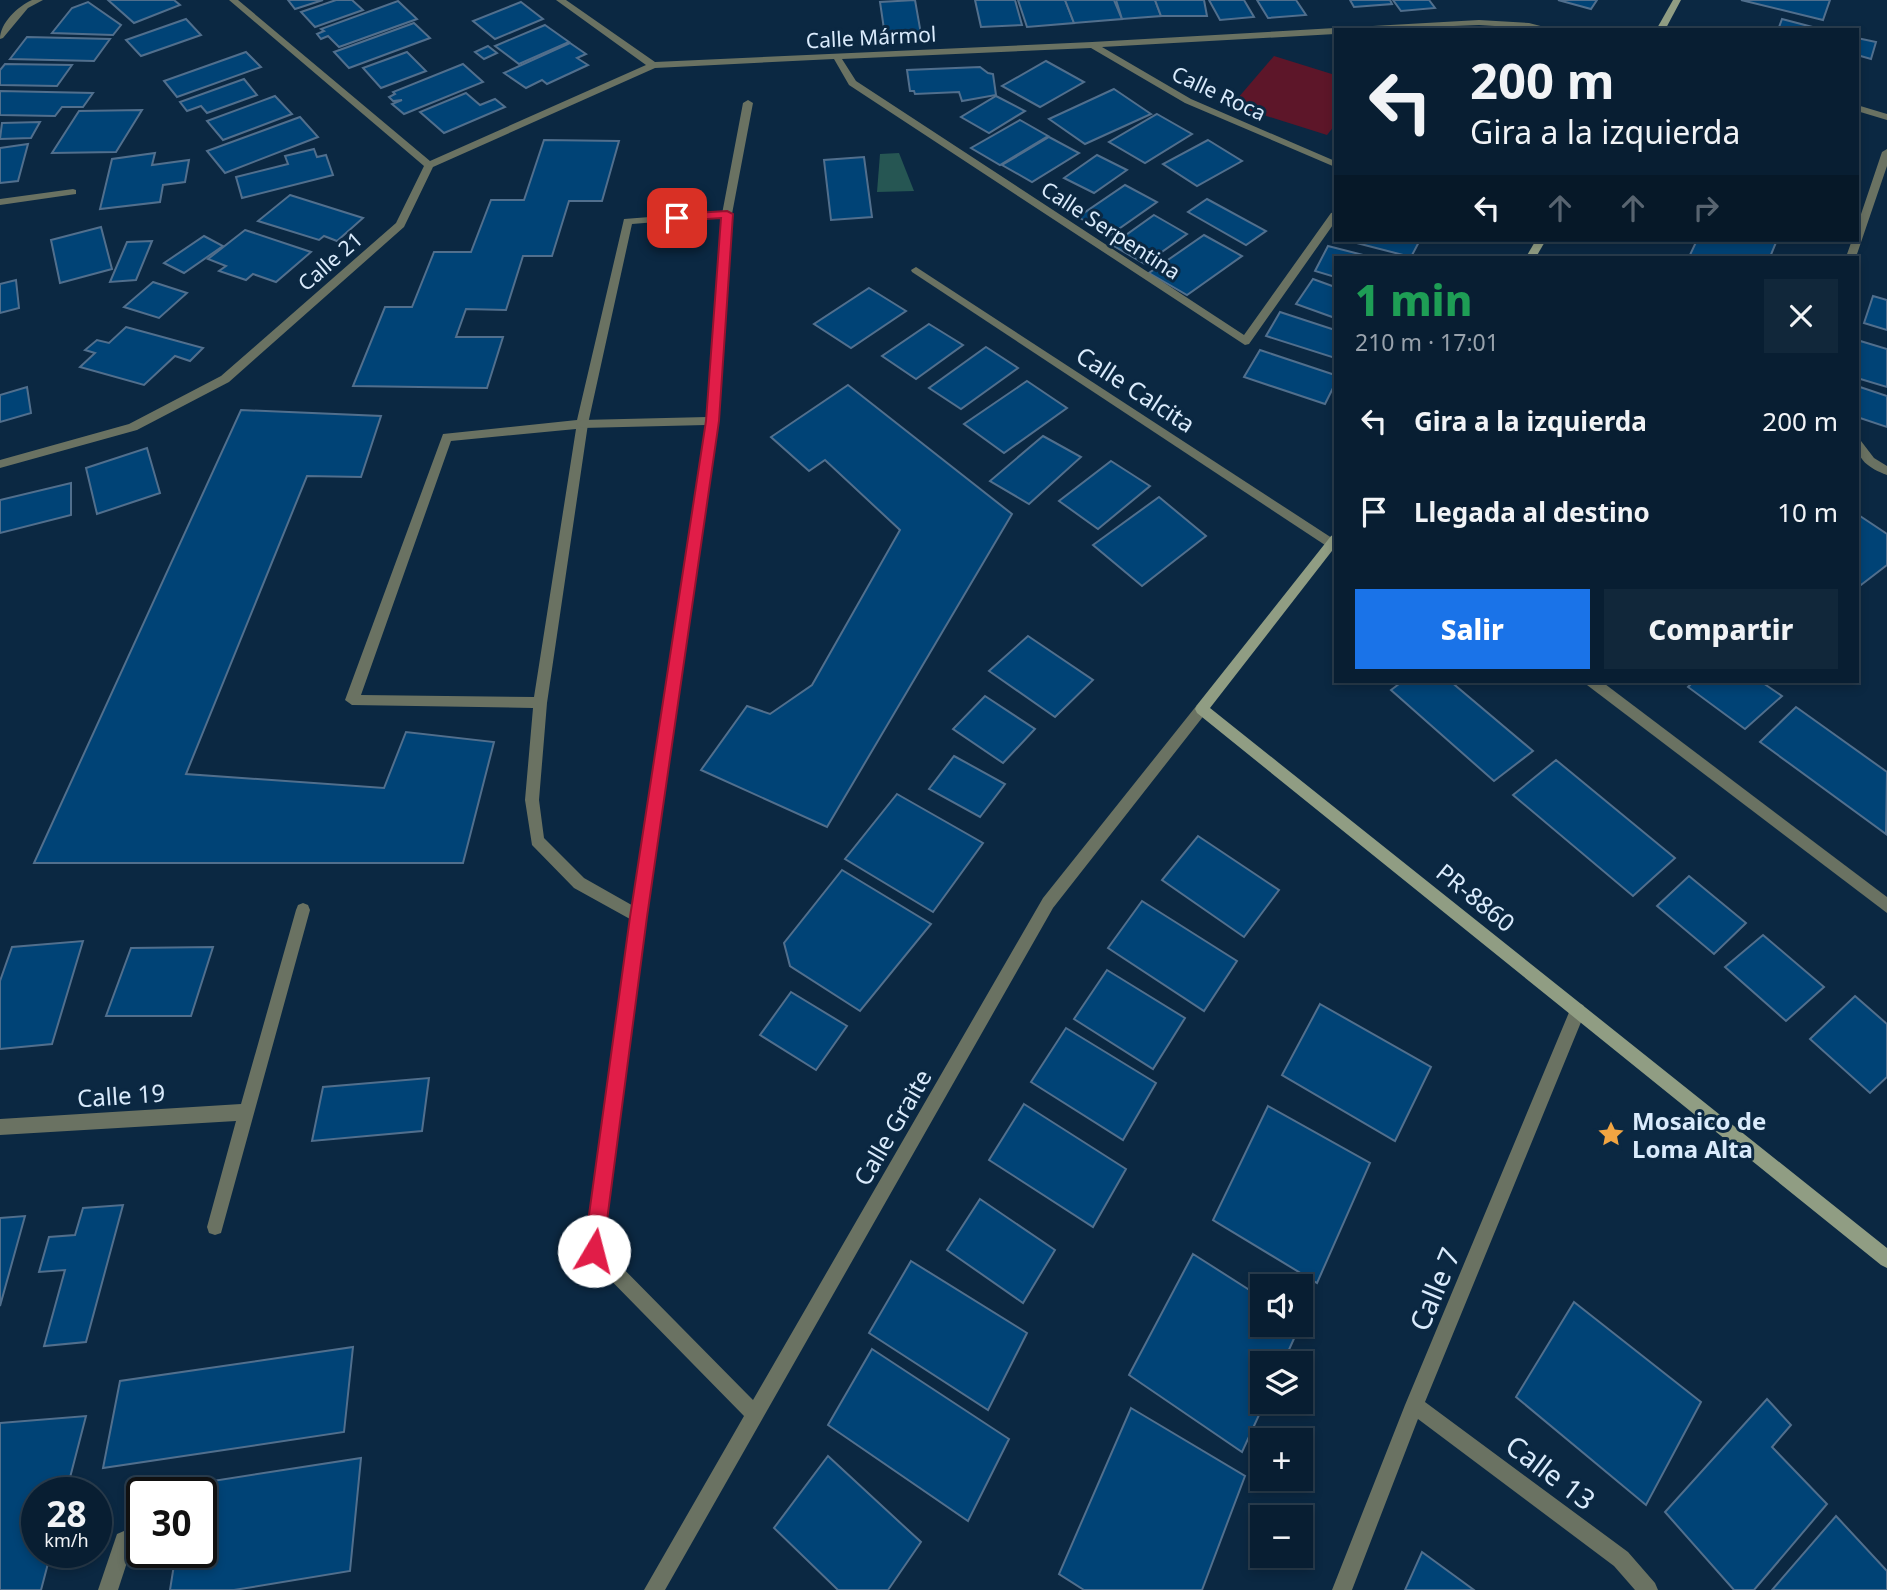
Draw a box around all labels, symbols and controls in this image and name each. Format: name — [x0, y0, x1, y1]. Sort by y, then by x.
street label: Calle Mármol — [805, 20, 937, 54]
text: 200 m — [1470, 47, 1615, 113]
icon: left — [1355, 56, 1446, 147]
street label: Calle Roca — [1167, 59, 1271, 127]
text: Gira a la izquierda — [1470, 110, 1740, 153]
street label: Calle Serpentina — [1036, 174, 1186, 286]
pin — [647, 188, 707, 248]
icon: left — [1468, 189, 1506, 227]
icon: ahead — [1541, 189, 1579, 227]
icon: ahead — [1614, 189, 1652, 227]
icon: right — [1687, 189, 1725, 227]
icon: arrive — [658, 199, 696, 237]
street label: Calle 21 — [292, 225, 368, 297]
text: 1 min — [1355, 271, 1472, 328]
button: close — [1764, 279, 1838, 353]
text: 210 m · 17:01 — [1355, 326, 1499, 358]
street label: Calle Calcita — [1070, 338, 1202, 440]
icon: left — [1355, 402, 1393, 440]
text: Gira a la izquierda — [1414, 403, 1647, 439]
text: 200 m — [1762, 403, 1838, 439]
icon: arrive — [1355, 493, 1393, 531]
text: Llegada al destino — [1414, 494, 1650, 530]
text: 10 m — [1777, 494, 1838, 530]
button: Salir — [1355, 589, 1590, 669]
button: Compartir — [1604, 589, 1838, 669]
street label: PR-8860 — [1430, 855, 1522, 939]
street label: Calle Graite — [845, 1063, 939, 1191]
street label: Calle 19 — [76, 1075, 166, 1115]
place label: Mosaico de Loma Alta — [1632, 1104, 1766, 1165]
place icon: Mosaico de Loma Alta — [1596, 1119, 1626, 1149]
position arrow — [557, 1214, 631, 1288]
street label: Calle 7 — [1400, 1242, 1468, 1336]
map controls — [1250, 1274, 1313, 1568]
button: sound — [1250, 1274, 1313, 1337]
button: layers — [1250, 1351, 1313, 1414]
street label: Calle 13 — [1498, 1426, 1604, 1518]
button: + — [1250, 1428, 1313, 1491]
speed limit sign: 30 — [126, 1477, 217, 1568]
text: 28 — [46, 1490, 87, 1537]
button: − — [1250, 1505, 1313, 1568]
text: km/h — [44, 1528, 89, 1552]

